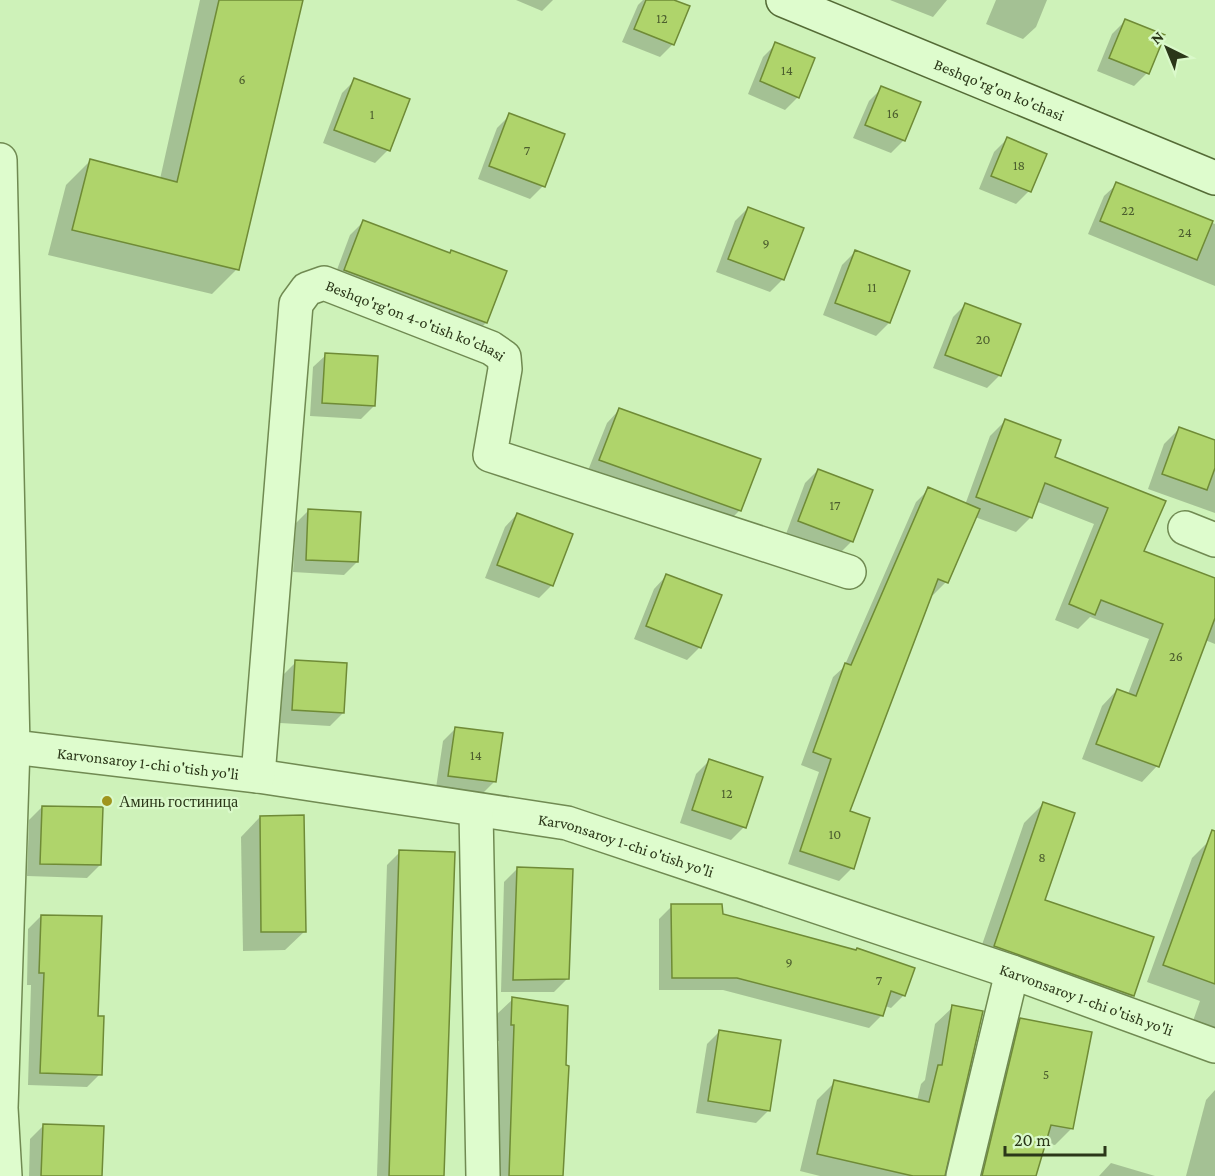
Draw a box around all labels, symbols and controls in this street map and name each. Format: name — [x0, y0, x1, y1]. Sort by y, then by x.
house number: 12 — [656, 10, 668, 26]
north arrow — [1137, 18, 1197, 78]
text: N — [1147, 27, 1167, 47]
street label: Beshqo'rg'on ko'chasi — [932, 55, 1067, 124]
house number: 14 — [781, 62, 793, 78]
house number: 6 — [238, 71, 246, 87]
house number: 16 — [887, 105, 899, 121]
house number: 1 — [370, 106, 375, 122]
house number: 7 — [524, 142, 531, 158]
house number: 18 — [1013, 157, 1025, 173]
house number: 22 — [1121, 202, 1135, 218]
house number: 24 — [1178, 224, 1192, 240]
house number: 9 — [762, 235, 770, 251]
street label: Beshqo'rg'on 4-o'tish ko'chasi — [323, 277, 508, 364]
house number: 11 — [867, 279, 877, 295]
house number: 20 — [976, 331, 990, 347]
house number: 17 — [829, 497, 841, 513]
house number: 26 — [1169, 648, 1183, 664]
street label: Karvonsaroy 1-chi o'tish yo'li — [56, 744, 240, 783]
house number: 14 — [470, 747, 482, 763]
house number: 12 — [721, 785, 733, 801]
place label: Аминь гостиница — [119, 793, 238, 811]
marker: Аминь гостиница — [100, 794, 114, 808]
street label: Karvonsaroy 1-chi o'tish yo'li — [537, 811, 716, 881]
house number: 10 — [829, 826, 841, 842]
house number: 8 — [1038, 849, 1046, 865]
house number: 9 — [785, 954, 793, 970]
street label: Karvonsaroy 1-chi o'tish yo'li — [998, 961, 1175, 1039]
house number: 7 — [876, 972, 883, 988]
house number: 5 — [1043, 1066, 1049, 1082]
scale bar — [1005, 1119, 1106, 1157]
text: 20 m — [1014, 1130, 1051, 1150]

